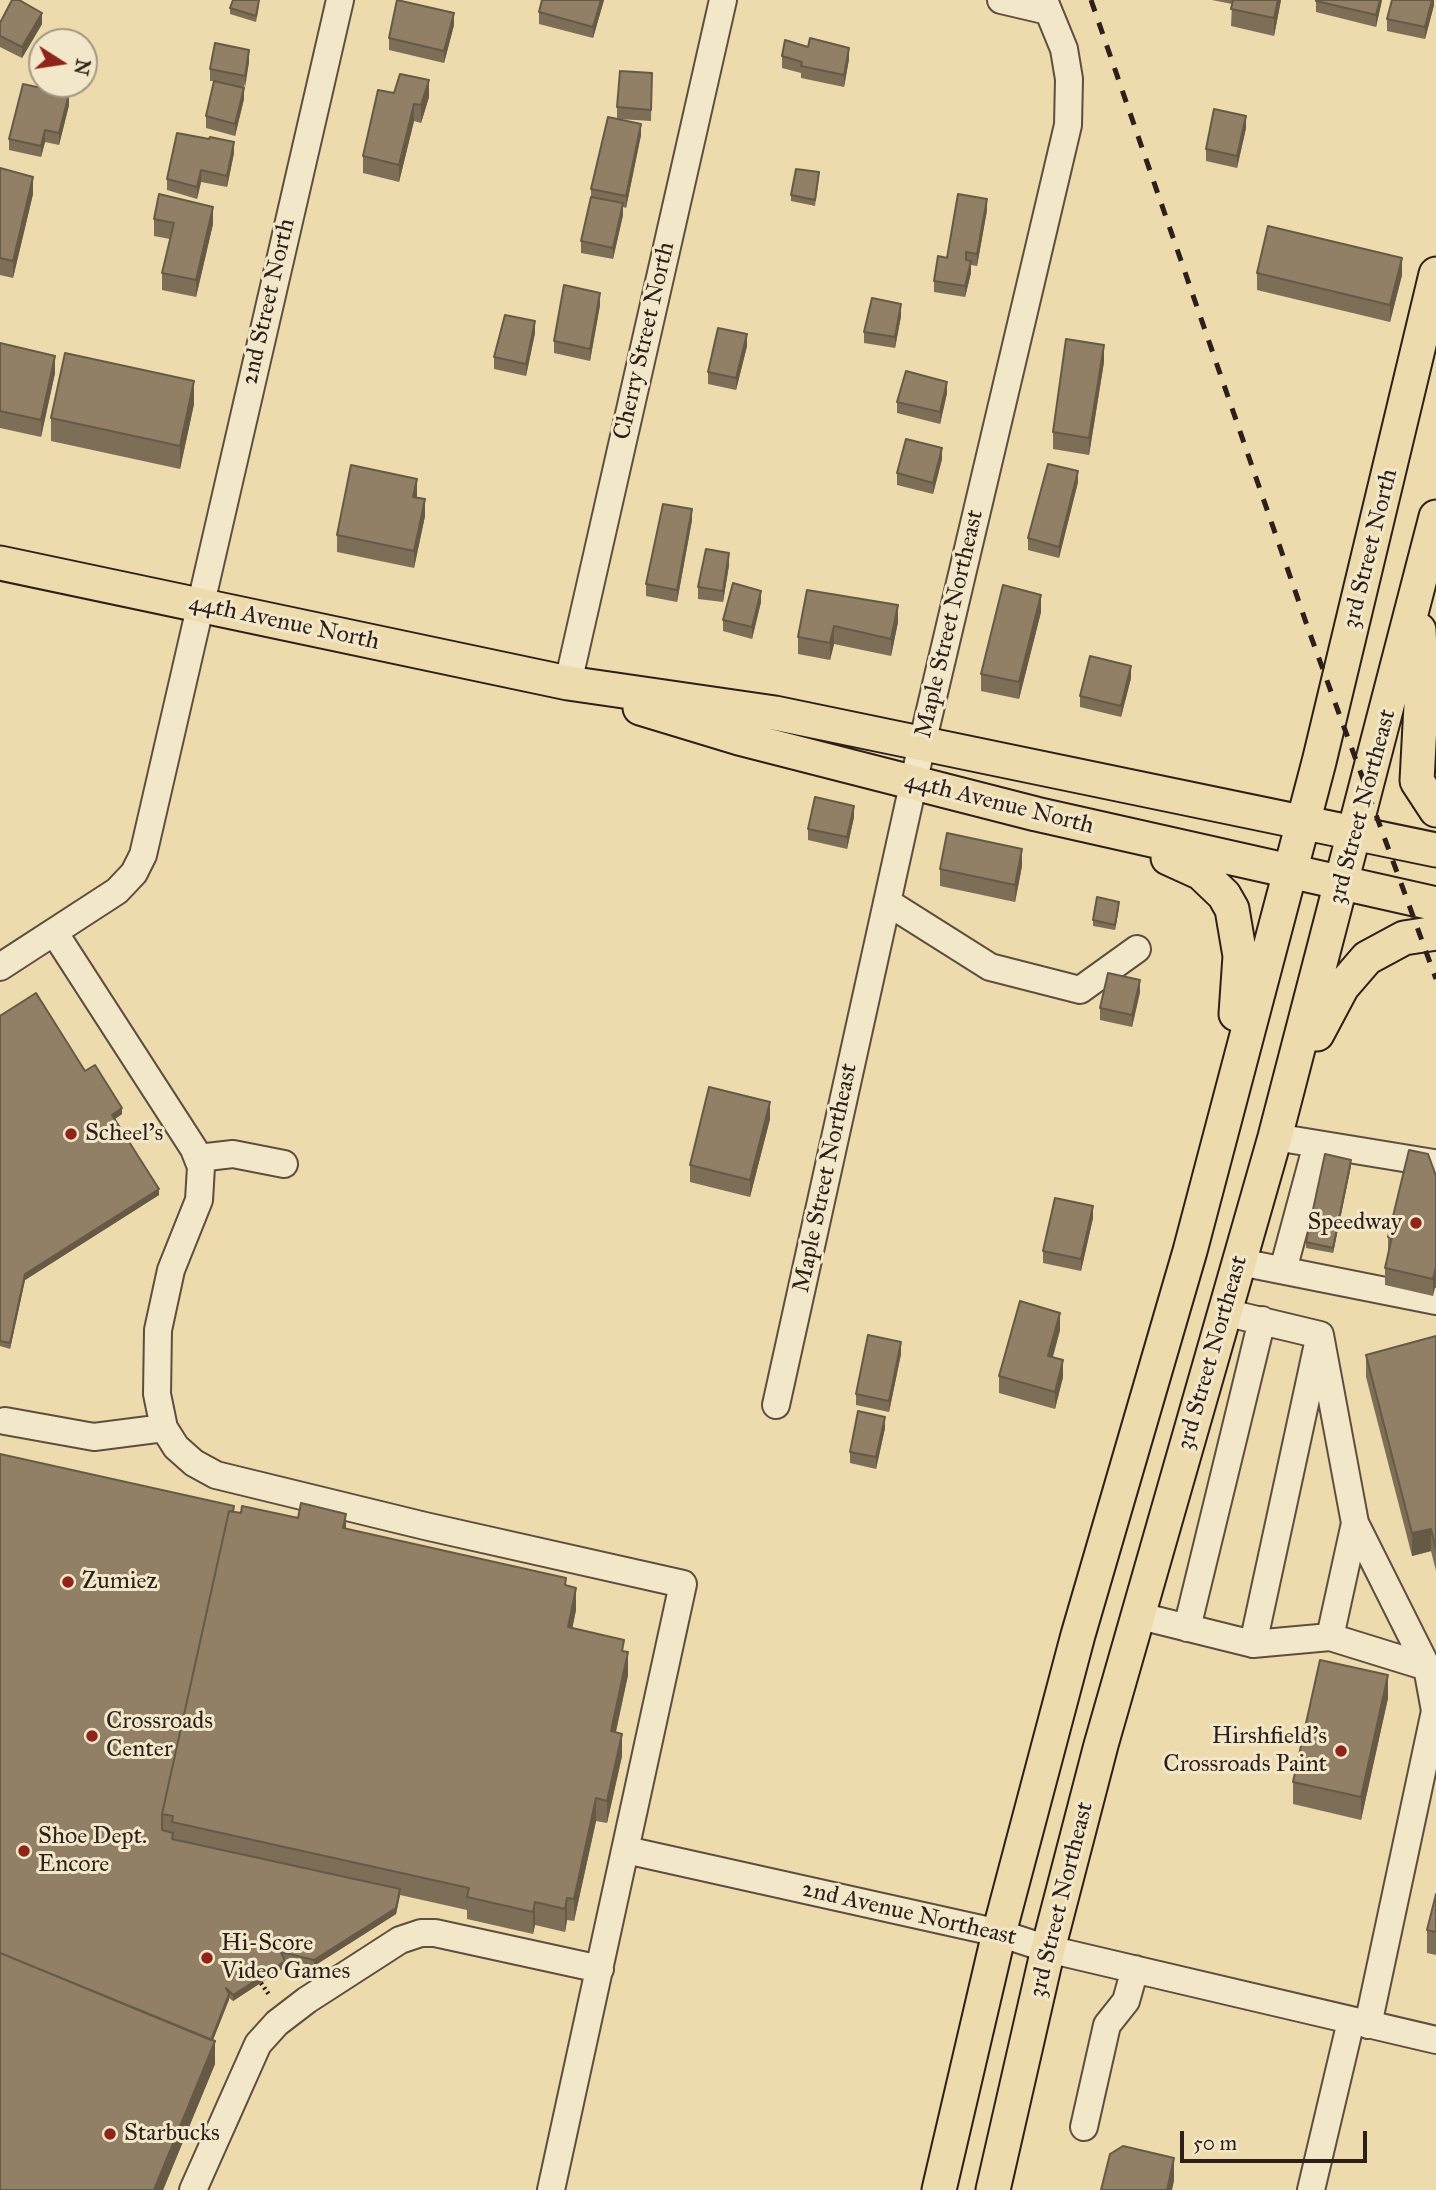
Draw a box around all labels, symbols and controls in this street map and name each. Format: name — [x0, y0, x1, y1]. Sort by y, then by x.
north arrow — [28, 28, 98, 98]
text: N — [69, 57, 95, 77]
street label: 2nd Street North — [236, 216, 302, 388]
street label: Cherry Street North — [608, 239, 682, 443]
street label: 3rd Street North — [1337, 466, 1405, 632]
street label: Maple Street Northeast — [910, 507, 990, 741]
street label: 44th Avenue North — [186, 589, 382, 657]
street label: 3rd Street Northeast — [1323, 706, 1403, 908]
street label: 44th Avenue North — [901, 767, 1097, 841]
street label: Maple Street Northeast — [788, 1061, 864, 1295]
place label: Scheel's — [85, 1120, 163, 1148]
marker: Scheel's — [63, 1126, 79, 1142]
place label: Speedway — [1308, 1209, 1402, 1237]
marker: Speedway — [1408, 1215, 1424, 1231]
street label: 3rd Street Northeast — [1171, 1253, 1255, 1453]
place label: Zumiez — [82, 1568, 158, 1596]
marker: Zumiez — [60, 1574, 76, 1590]
place label: Crossroads Center — [106, 1708, 213, 1764]
place label: Hirshfield's Crossroads Paint — [1163, 1723, 1327, 1779]
marker: Crossroads Center — [84, 1728, 100, 1744]
marker: Hirshfield's Crossroads Paint — [1333, 1743, 1349, 1759]
street label: 3rd Street Northeast — [1024, 1799, 1100, 2001]
place label: Shoe Dept. Encore — [38, 1823, 147, 1879]
marker: Shoe Dept. Encore — [16, 1843, 32, 1859]
street label: 2nd Avenue Northeast — [799, 1875, 1019, 1953]
place label: Hi-Score Video Games — [221, 1930, 350, 1986]
marker: Hi-Score Video Games — [199, 1950, 215, 1966]
scale bar — [1184, 2116, 1371, 2160]
place label: Starbucks — [124, 2120, 220, 2148]
marker: Starbucks — [102, 2126, 118, 2142]
text: 50 m — [1193, 2130, 1237, 2156]

